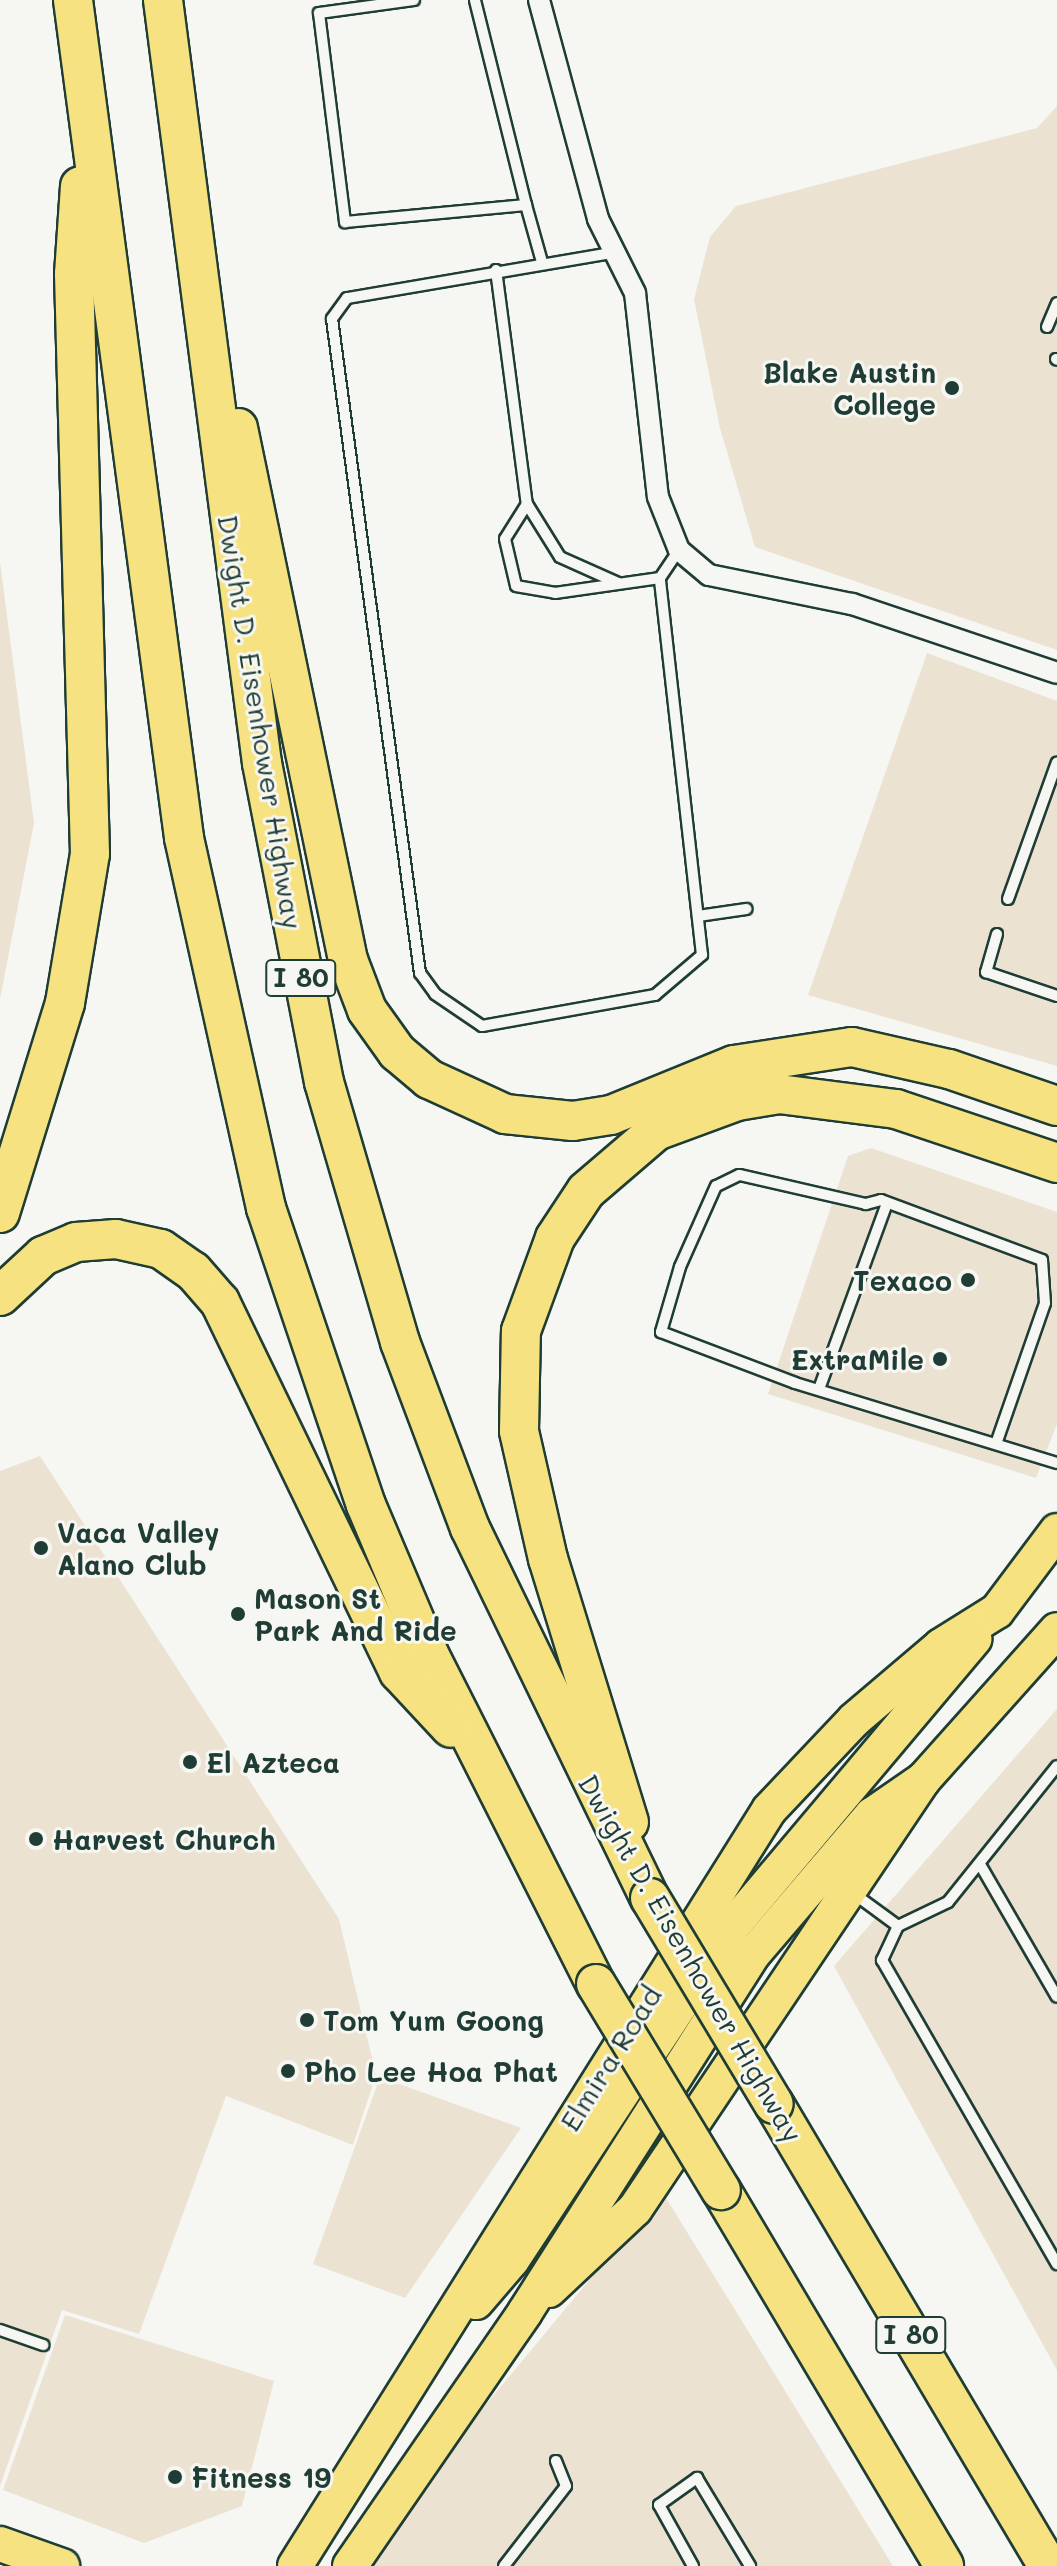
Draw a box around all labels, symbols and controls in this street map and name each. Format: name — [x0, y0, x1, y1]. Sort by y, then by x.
place label: Blake Austin College — [763, 355, 936, 421]
marker: Blake Austin College — [943, 379, 961, 397]
street label: Dwight D. Eisenhower Highway — [212, 512, 310, 932]
road number: I 80 — [265, 956, 337, 1000]
place label: Texaco — [853, 1263, 952, 1297]
marker: Texaco — [959, 1271, 977, 1289]
place label: ExtraMile — [791, 1342, 924, 1376]
marker: ExtraMile — [931, 1350, 949, 1368]
place label: Vaca Valley Alano Club — [57, 1515, 219, 1581]
marker: Vaca Valley Alano Club — [32, 1539, 50, 1557]
place label: Mason St Park And Ride — [254, 1581, 457, 1647]
marker: Mason St Park And Ride — [229, 1605, 247, 1623]
place label: El Azteca — [206, 1745, 340, 1779]
marker: El Azteca — [181, 1753, 199, 1771]
street label: Dwight D. Eisenhower Highway — [572, 1768, 810, 2148]
place label: Harvest Church — [52, 1822, 275, 1856]
marker: Harvest Church — [27, 1830, 45, 1848]
street label: Elmira Road — [552, 1979, 668, 2137]
place label: Tom Yum Goong — [323, 2003, 544, 2037]
marker: Tom Yum Goong — [298, 2011, 316, 2029]
place label: Pho Lee Hoa Phat — [304, 2054, 558, 2088]
marker: Pho Lee Hoa Phat — [279, 2062, 297, 2080]
road number: I 80 — [875, 2313, 947, 2357]
place label: Fitness 19 — [191, 2460, 331, 2494]
marker: Fitness 19 — [166, 2468, 184, 2486]

